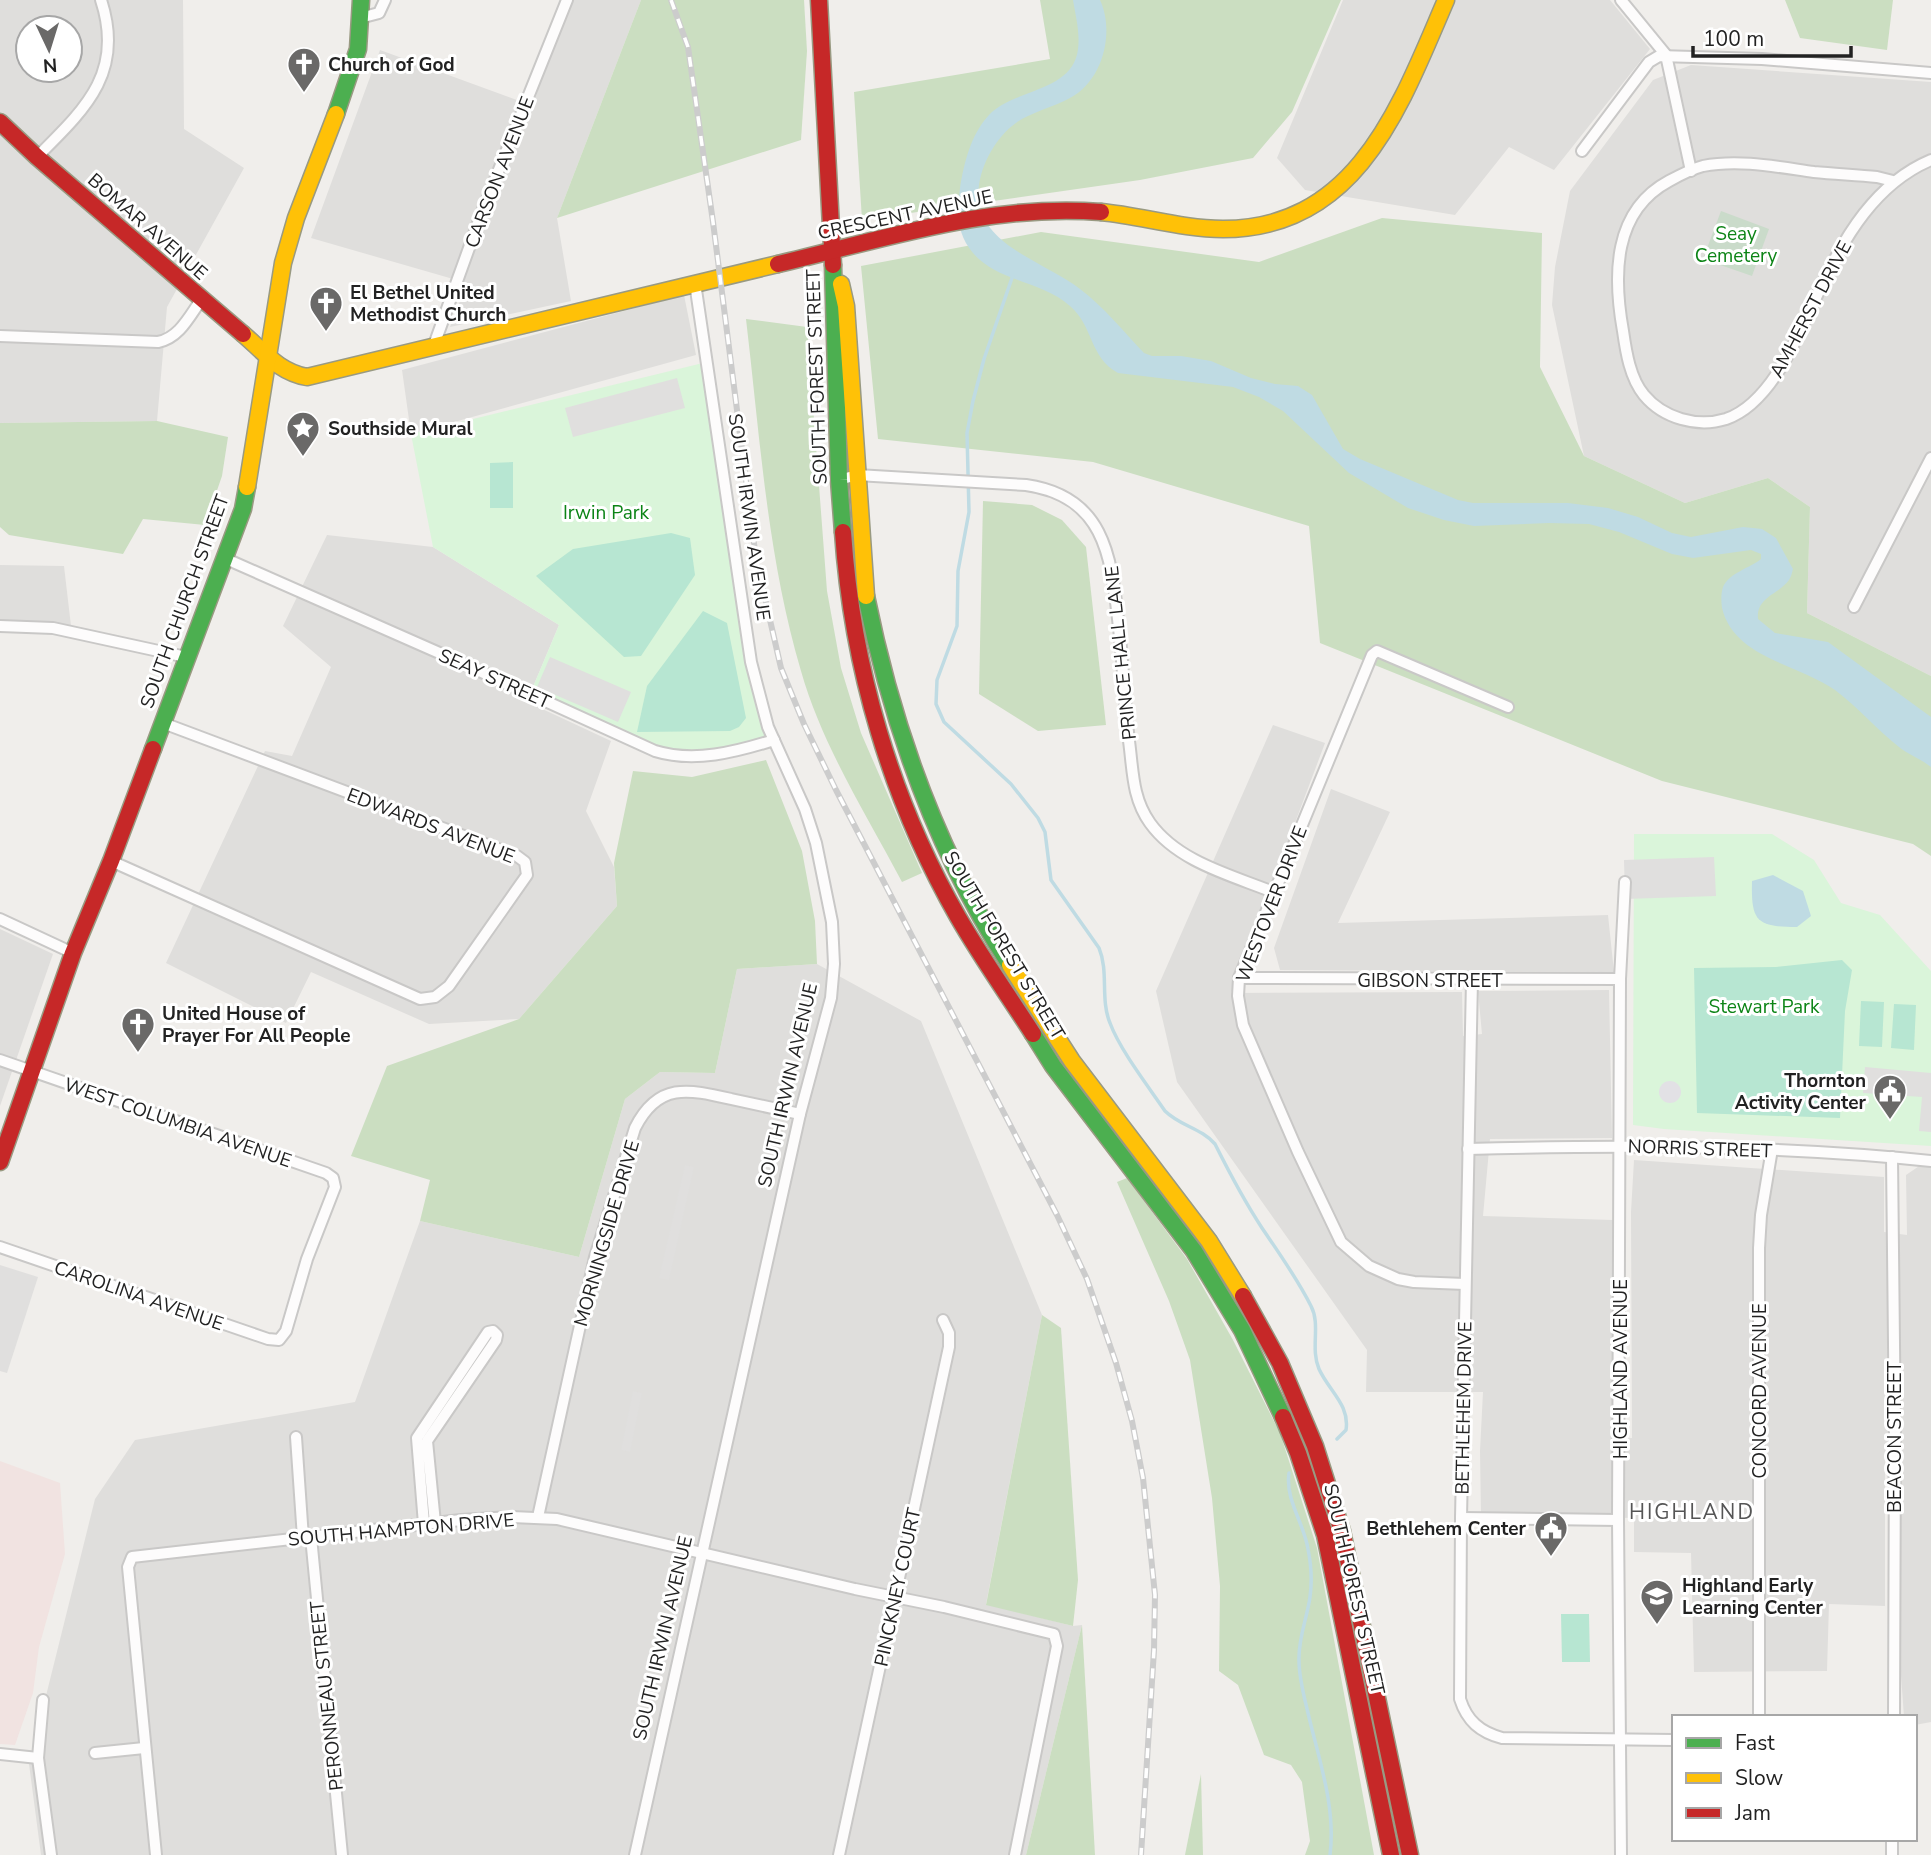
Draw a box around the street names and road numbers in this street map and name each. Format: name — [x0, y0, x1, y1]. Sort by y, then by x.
street label: CARSON AVENUE — [459, 93, 541, 252]
street label: BOMAR AVENUE — [82, 167, 213, 286]
street label: CRESCENT AVENUE — [815, 184, 995, 246]
street label: AMHERST DRIVE — [1764, 236, 1858, 383]
street label: SOUTH FOREST STREET — [800, 268, 834, 485]
street label: SOUTH IRWIN AVENUE — [722, 412, 776, 622]
street label: SOUTH CHURCH STREET — [134, 490, 236, 712]
street label: PRINCE HALL LANE — [1099, 564, 1143, 741]
street label: SEAY STREET — [434, 643, 555, 715]
street label: EDWARDS AVENUE — [343, 782, 518, 870]
street label: WESTOVER DRIVE — [1230, 822, 1314, 986]
street label: SOUTH FOREST STREET — [937, 846, 1071, 1045]
street label: GIBSON STREET — [1357, 968, 1503, 994]
street label: SOUTH IRWIN AVENUE — [752, 981, 824, 1190]
street label: WEST COLUMBIA AVENUE — [61, 1072, 295, 1174]
street label: NORRIS STREET — [1627, 1133, 1773, 1165]
street label: MORNINGSIDE DRIVE — [568, 1137, 646, 1330]
street label: CAROLINA AVENUE — [51, 1255, 227, 1337]
street label: HIGHLAND AVENUE — [1608, 1279, 1634, 1459]
street label: CONCORD AVENUE — [1747, 1303, 1773, 1479]
street label: BETHLEHEM DRIVE — [1449, 1321, 1479, 1495]
street label: BEACON STREET — [1882, 1360, 1908, 1513]
street label: SOUTH FOREST STREET — [1317, 1481, 1391, 1698]
street label: PINCKNEY COURT — [868, 1505, 928, 1669]
street label: SOUTH HAMPTON DRIVE — [287, 1507, 515, 1553]
street label: SOUTH IRWIN AVENUE — [627, 1534, 699, 1743]
street label: PERONNEAU STREET — [304, 1599, 350, 1792]

